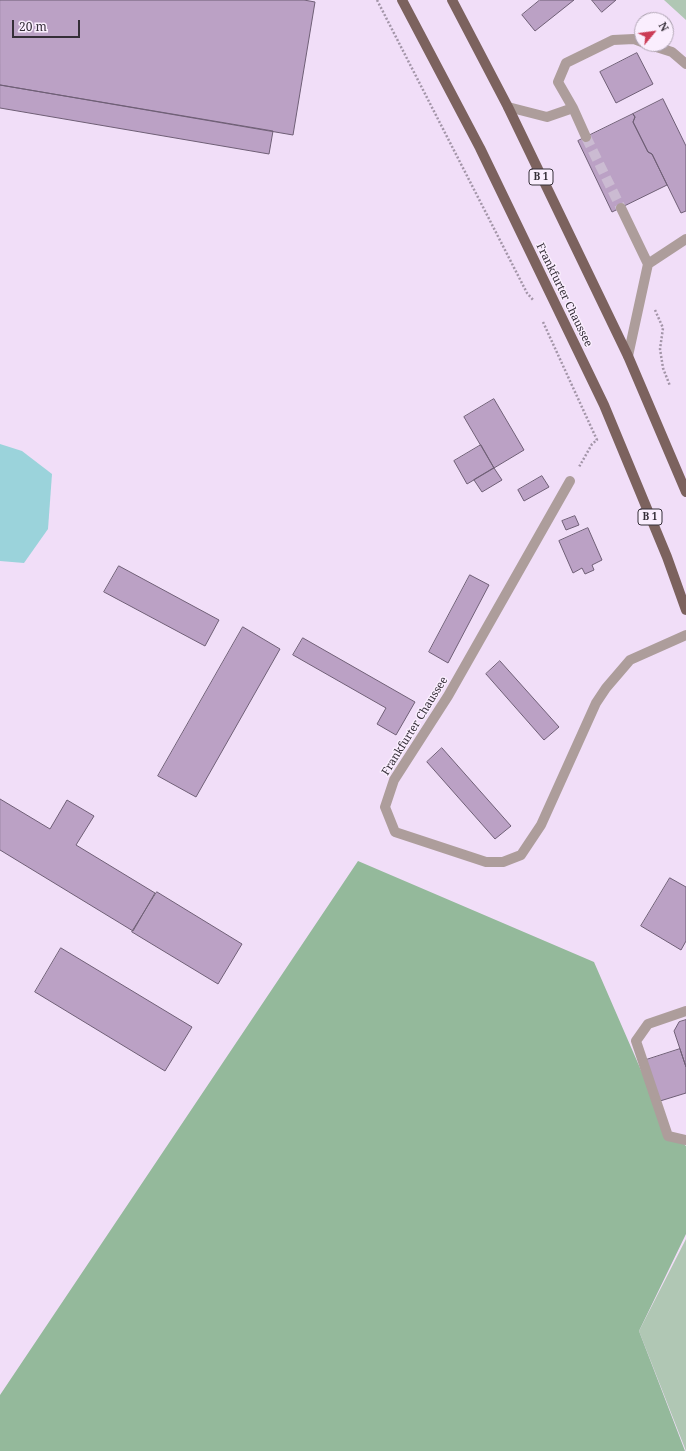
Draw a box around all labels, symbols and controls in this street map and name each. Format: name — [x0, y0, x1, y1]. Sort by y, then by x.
scale bar — [14, 12, 82, 38]
north arrow — [634, 12, 674, 52]
text: 20 m — [19, 18, 47, 35]
text: N — [655, 19, 673, 34]
road number: B 1 — [529, 169, 553, 185]
street label: Frankfurter Chaussee — [533, 241, 595, 349]
road number: B 1 — [638, 509, 662, 525]
street label: Frankfurter Chaussee — [379, 674, 451, 778]

